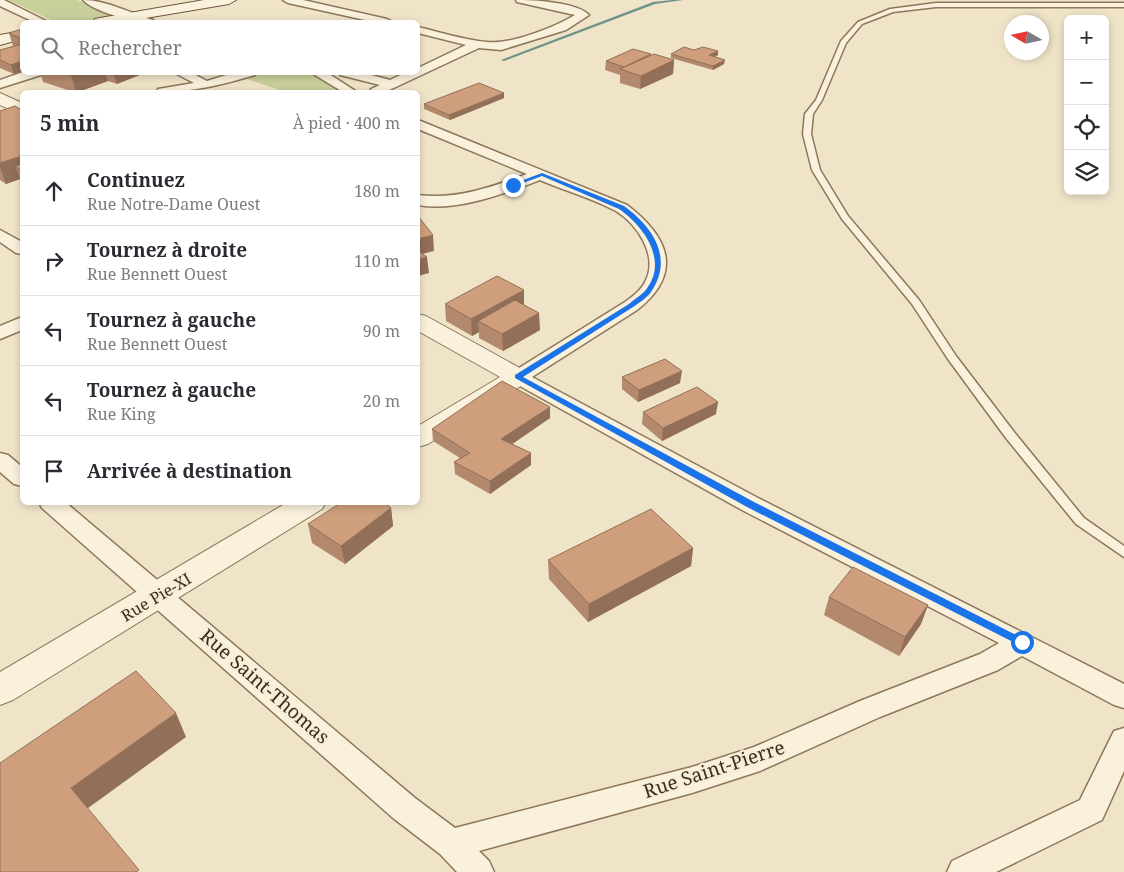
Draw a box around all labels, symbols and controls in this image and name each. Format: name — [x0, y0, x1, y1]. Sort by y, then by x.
north arrow — [1004, 15, 1049, 60]
map controls — [1064, 15, 1109, 195]
button: + — [1064, 15, 1109, 60]
search box — [20, 20, 420, 75]
icon: search — [38, 34, 66, 62]
text: Rechercher — [78, 35, 182, 61]
button: − — [1064, 60, 1109, 105]
button: locate — [1064, 105, 1109, 150]
text: 5 min — [40, 109, 99, 137]
text: À pied · 400 m — [293, 112, 400, 134]
button: layers — [1064, 150, 1109, 195]
text: Continuez — [87, 167, 185, 193]
route end — [502, 174, 525, 197]
icon: ahead — [40, 177, 68, 205]
text: 180 m — [354, 180, 400, 202]
text: Rue Notre-Dame Ouest — [87, 193, 260, 215]
text: Tournez à droite — [87, 237, 247, 263]
icon: right — [40, 247, 68, 275]
text: 110 m — [354, 250, 400, 272]
text: Rue Bennett Ouest — [87, 263, 227, 285]
text: Tournez à gauche — [87, 307, 256, 333]
icon: left — [40, 317, 68, 345]
text: 90 m — [363, 320, 400, 342]
text: Rue Bennett Ouest — [87, 333, 227, 355]
text: Tournez à gauche — [87, 377, 256, 403]
icon: left — [40, 387, 68, 415]
text: 20 m — [363, 390, 400, 412]
text: Rue King — [87, 403, 156, 425]
icon: arrive — [40, 457, 68, 485]
text: Arrivée à destination — [87, 458, 292, 484]
street label: Rue Pie-XI — [117, 567, 195, 627]
street label: Rue Saint-Thomas — [195, 623, 335, 749]
route start — [1011, 631, 1034, 654]
street label: Rue Saint-Pierre — [640, 734, 788, 804]

